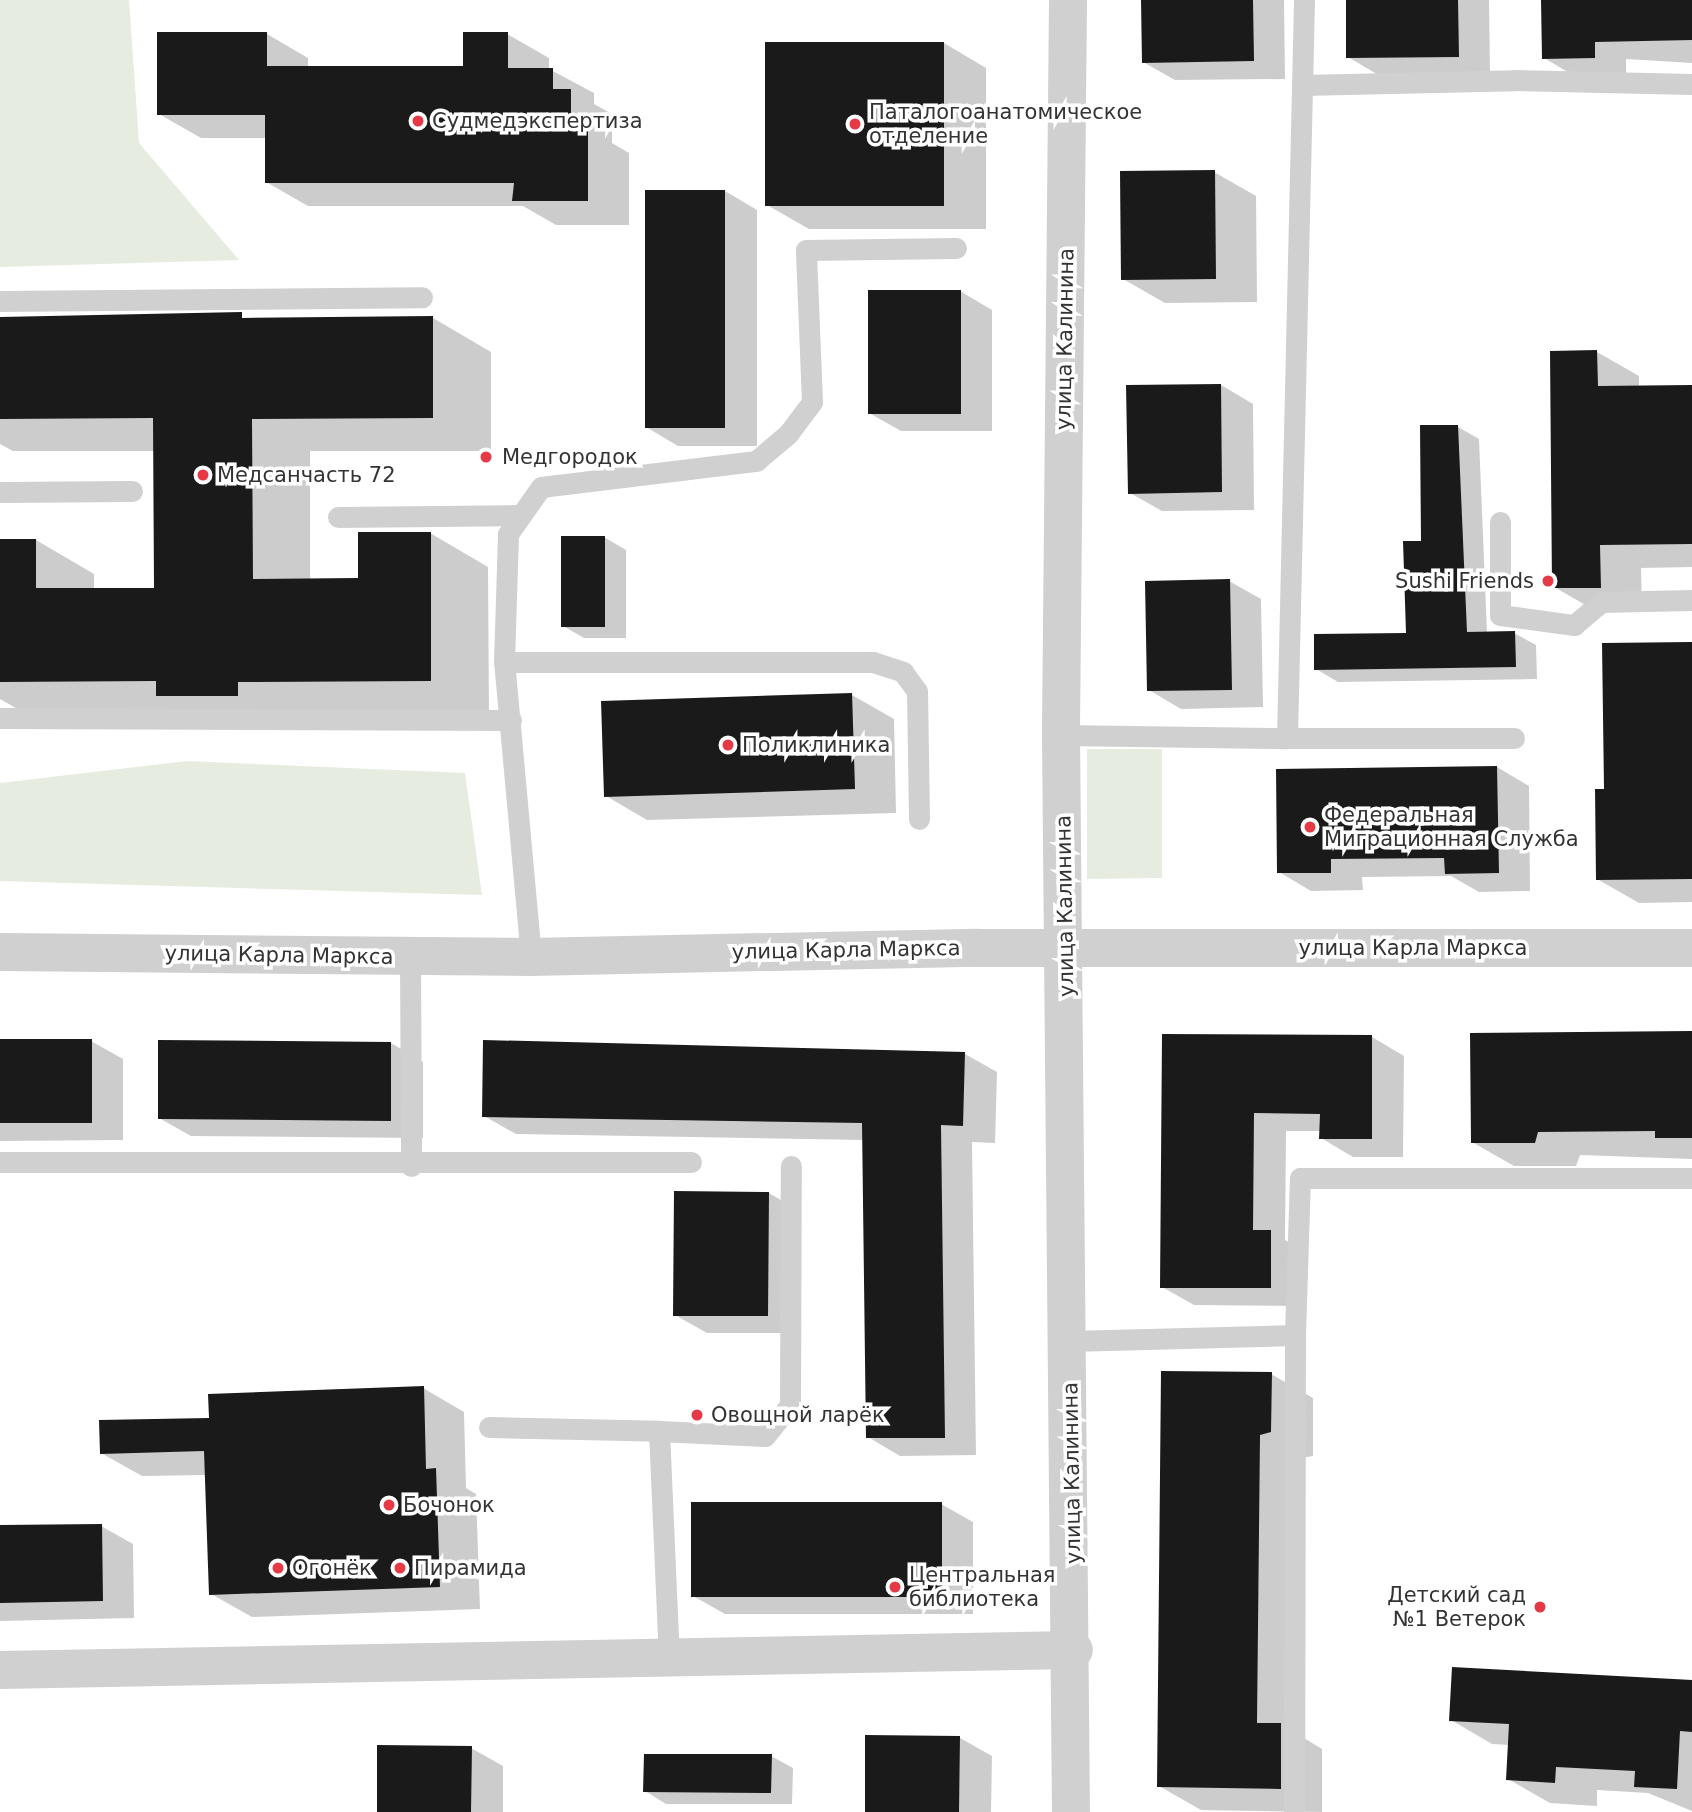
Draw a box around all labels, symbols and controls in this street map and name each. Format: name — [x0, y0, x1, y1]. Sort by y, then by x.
place label: Паталогоанатомическое отделение — [869, 99, 1142, 149]
place label: Судмедэкспертиза — [432, 108, 643, 134]
marker: Судмедэкспертиза — [410, 113, 426, 129]
marker: Паталогоанатомическое отделение — [847, 116, 863, 132]
street label: улица Калинина — [1051, 248, 1079, 430]
place label: Медгородок — [502, 444, 638, 470]
marker: Медгородок — [476, 447, 496, 467]
place label: Медсанчасть 72 — [217, 462, 396, 488]
marker: Медсанчасть 72 — [195, 467, 211, 483]
place label: Sushi Friends — [1395, 568, 1534, 594]
marker: Sushi Friends — [1540, 573, 1556, 589]
place label: Поликлиника — [742, 732, 890, 758]
marker: Поликлиника — [720, 737, 736, 753]
place label: Федеральная Миграционная Служба — [1324, 802, 1579, 852]
street label: улица Калинина — [1051, 815, 1079, 997]
marker: Федеральная Миграционная Служба — [1302, 819, 1318, 835]
street label: улица Карла Маркса — [731, 935, 961, 965]
street label: улица Карла Маркса — [1299, 935, 1527, 961]
street label: улица Карла Маркса — [164, 940, 394, 970]
street label: улица Калинина — [1058, 1382, 1086, 1564]
place label: Овощной ларёк — [711, 1402, 885, 1428]
marker: Овощной ларёк — [689, 1407, 705, 1423]
place label: Бочoнок — [403, 1492, 495, 1518]
marker: Бочoнок — [381, 1497, 397, 1513]
place label: Огонёк — [292, 1555, 372, 1581]
place label: Пирамида — [414, 1555, 527, 1581]
marker: Огонёк — [270, 1560, 286, 1576]
marker: Пирамида — [392, 1560, 408, 1576]
place label: Центральная библиотека — [909, 1562, 1055, 1612]
marker: Центральная библиотека — [887, 1579, 903, 1595]
place label: Детский сад №1 Ветерок — [1387, 1582, 1526, 1632]
marker: Детский сад №1 Ветерок — [1532, 1599, 1548, 1615]

